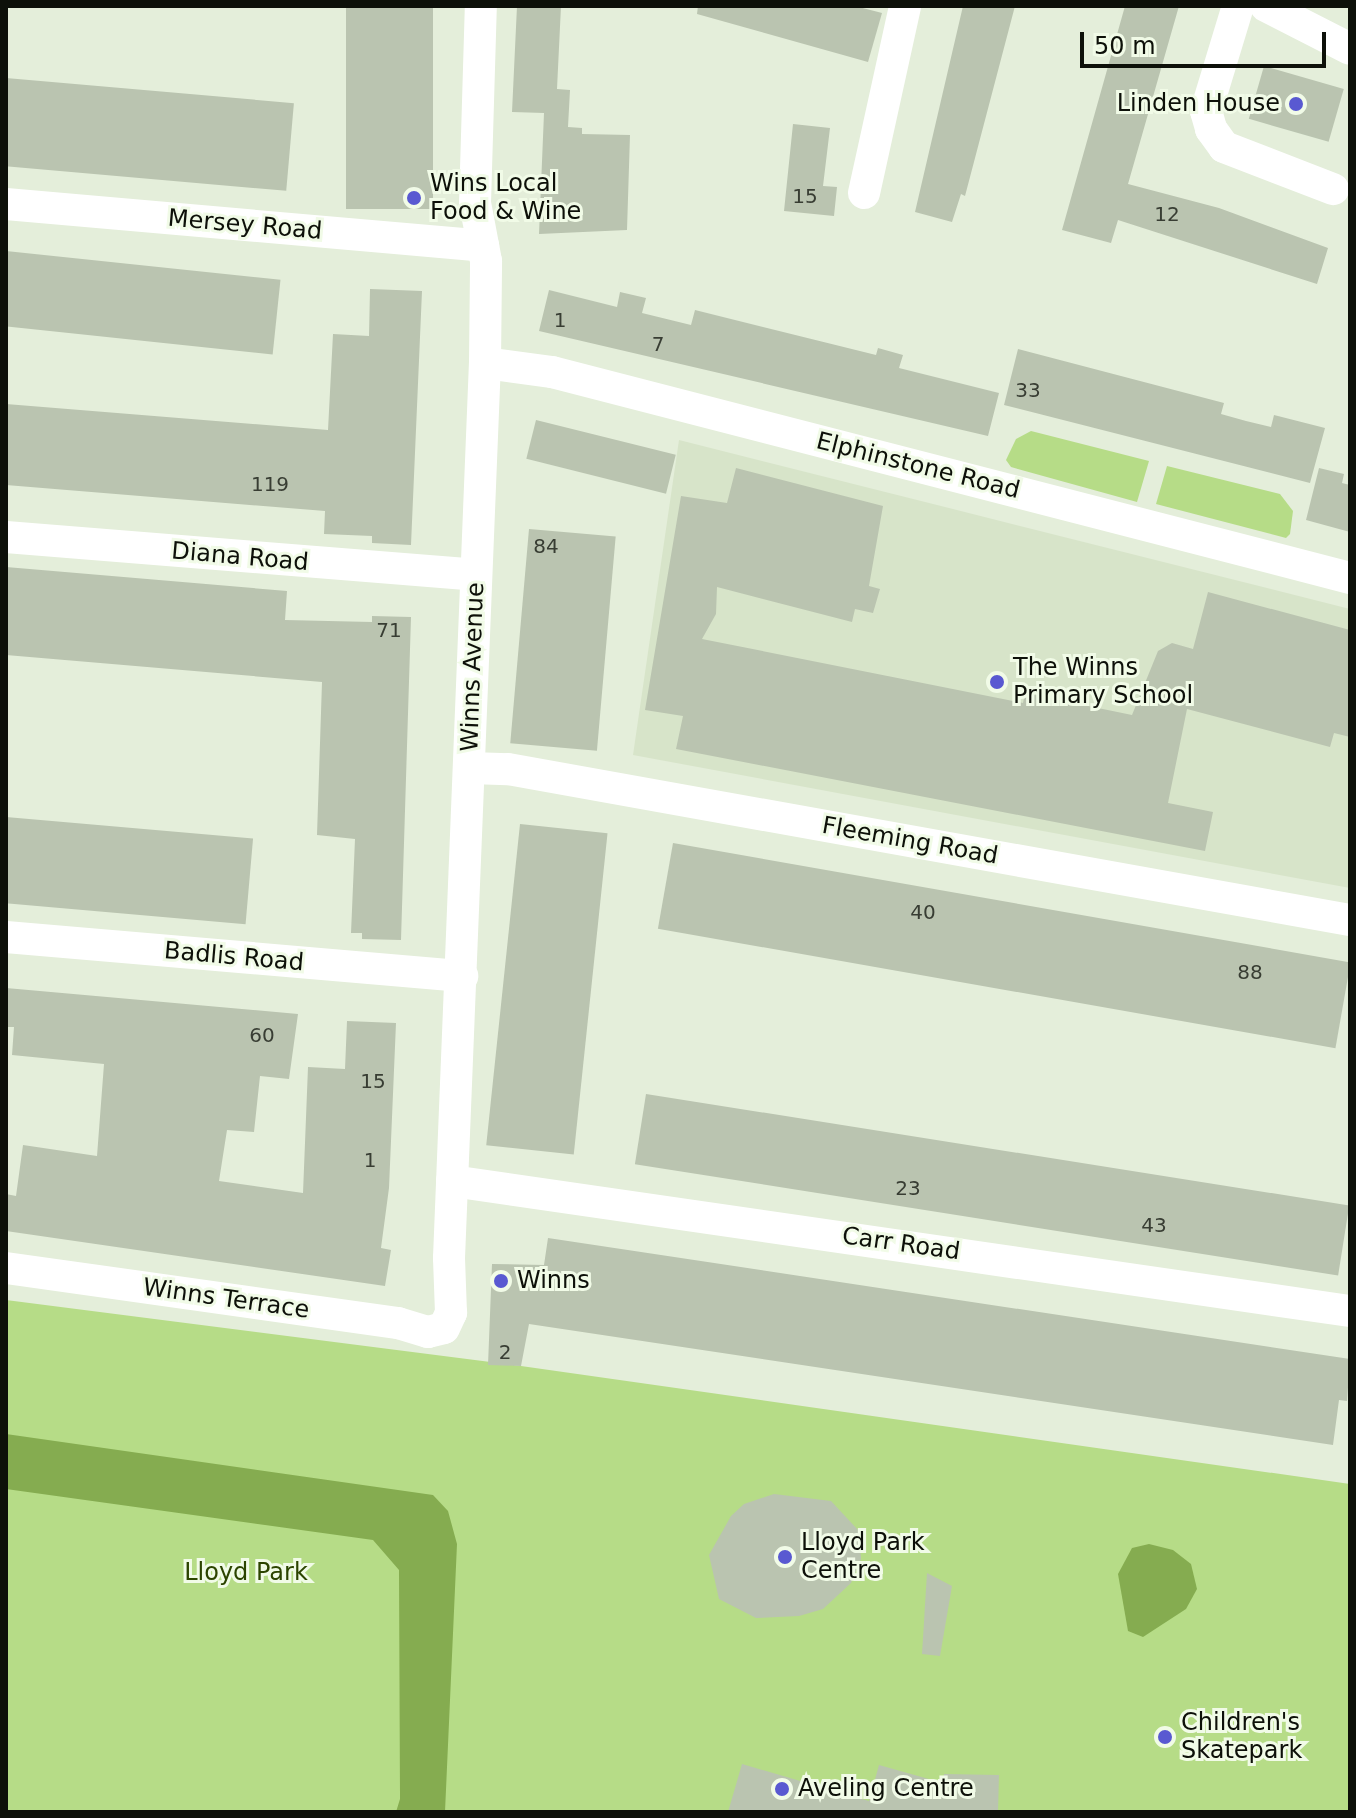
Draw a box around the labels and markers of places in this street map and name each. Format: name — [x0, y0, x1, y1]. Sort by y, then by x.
place label: Linden House — [1117, 90, 1280, 118]
marker: Linden House — [1287, 95, 1305, 113]
place label: Wins Local Food & Wine — [430, 170, 581, 226]
marker: Wins Local Food & Wine — [405, 189, 423, 207]
place label: The Winns Primary School — [1013, 654, 1193, 710]
marker: The Winns Primary School — [988, 673, 1006, 691]
place label: Winns — [517, 1267, 590, 1295]
marker: Winns — [492, 1272, 510, 1290]
place label: Lloyd Park Centre — [801, 1529, 925, 1585]
marker: Lloyd Park Centre — [776, 1548, 794, 1566]
place label: Children's Skatepark — [1181, 1709, 1302, 1765]
marker: Children's Skatepark — [1156, 1728, 1174, 1746]
place label: Aveling Centre — [798, 1775, 974, 1803]
marker: Aveling Centre — [773, 1780, 791, 1798]

